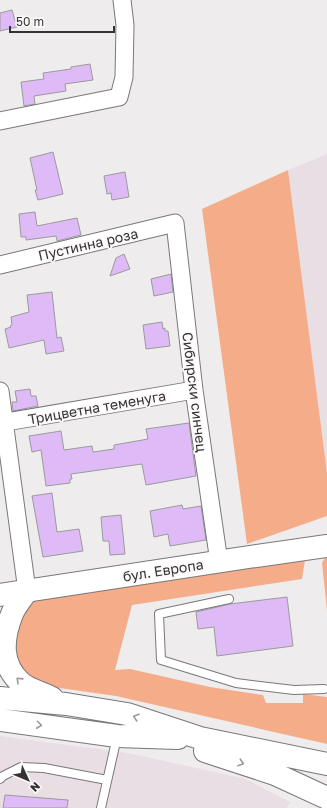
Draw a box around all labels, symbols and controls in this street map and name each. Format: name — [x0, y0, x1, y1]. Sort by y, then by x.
scale bar — [10, 8, 114, 34]
text: 50 m — [16, 14, 44, 29]
street label: Пустинна роза — [36, 224, 140, 264]
street label: Сибирски синчец — [179, 331, 211, 453]
street label: Трицветна теменуга — [27, 387, 167, 427]
street label: бул. Европа — [122, 555, 204, 585]
one-way arrow — [16, 677, 24, 685]
one-way arrow — [133, 713, 140, 722]
one-way arrow — [36, 720, 42, 729]
one-way arrow — [238, 758, 245, 767]
north arrow — [8, 760, 48, 800]
text: N — [28, 780, 43, 795]

